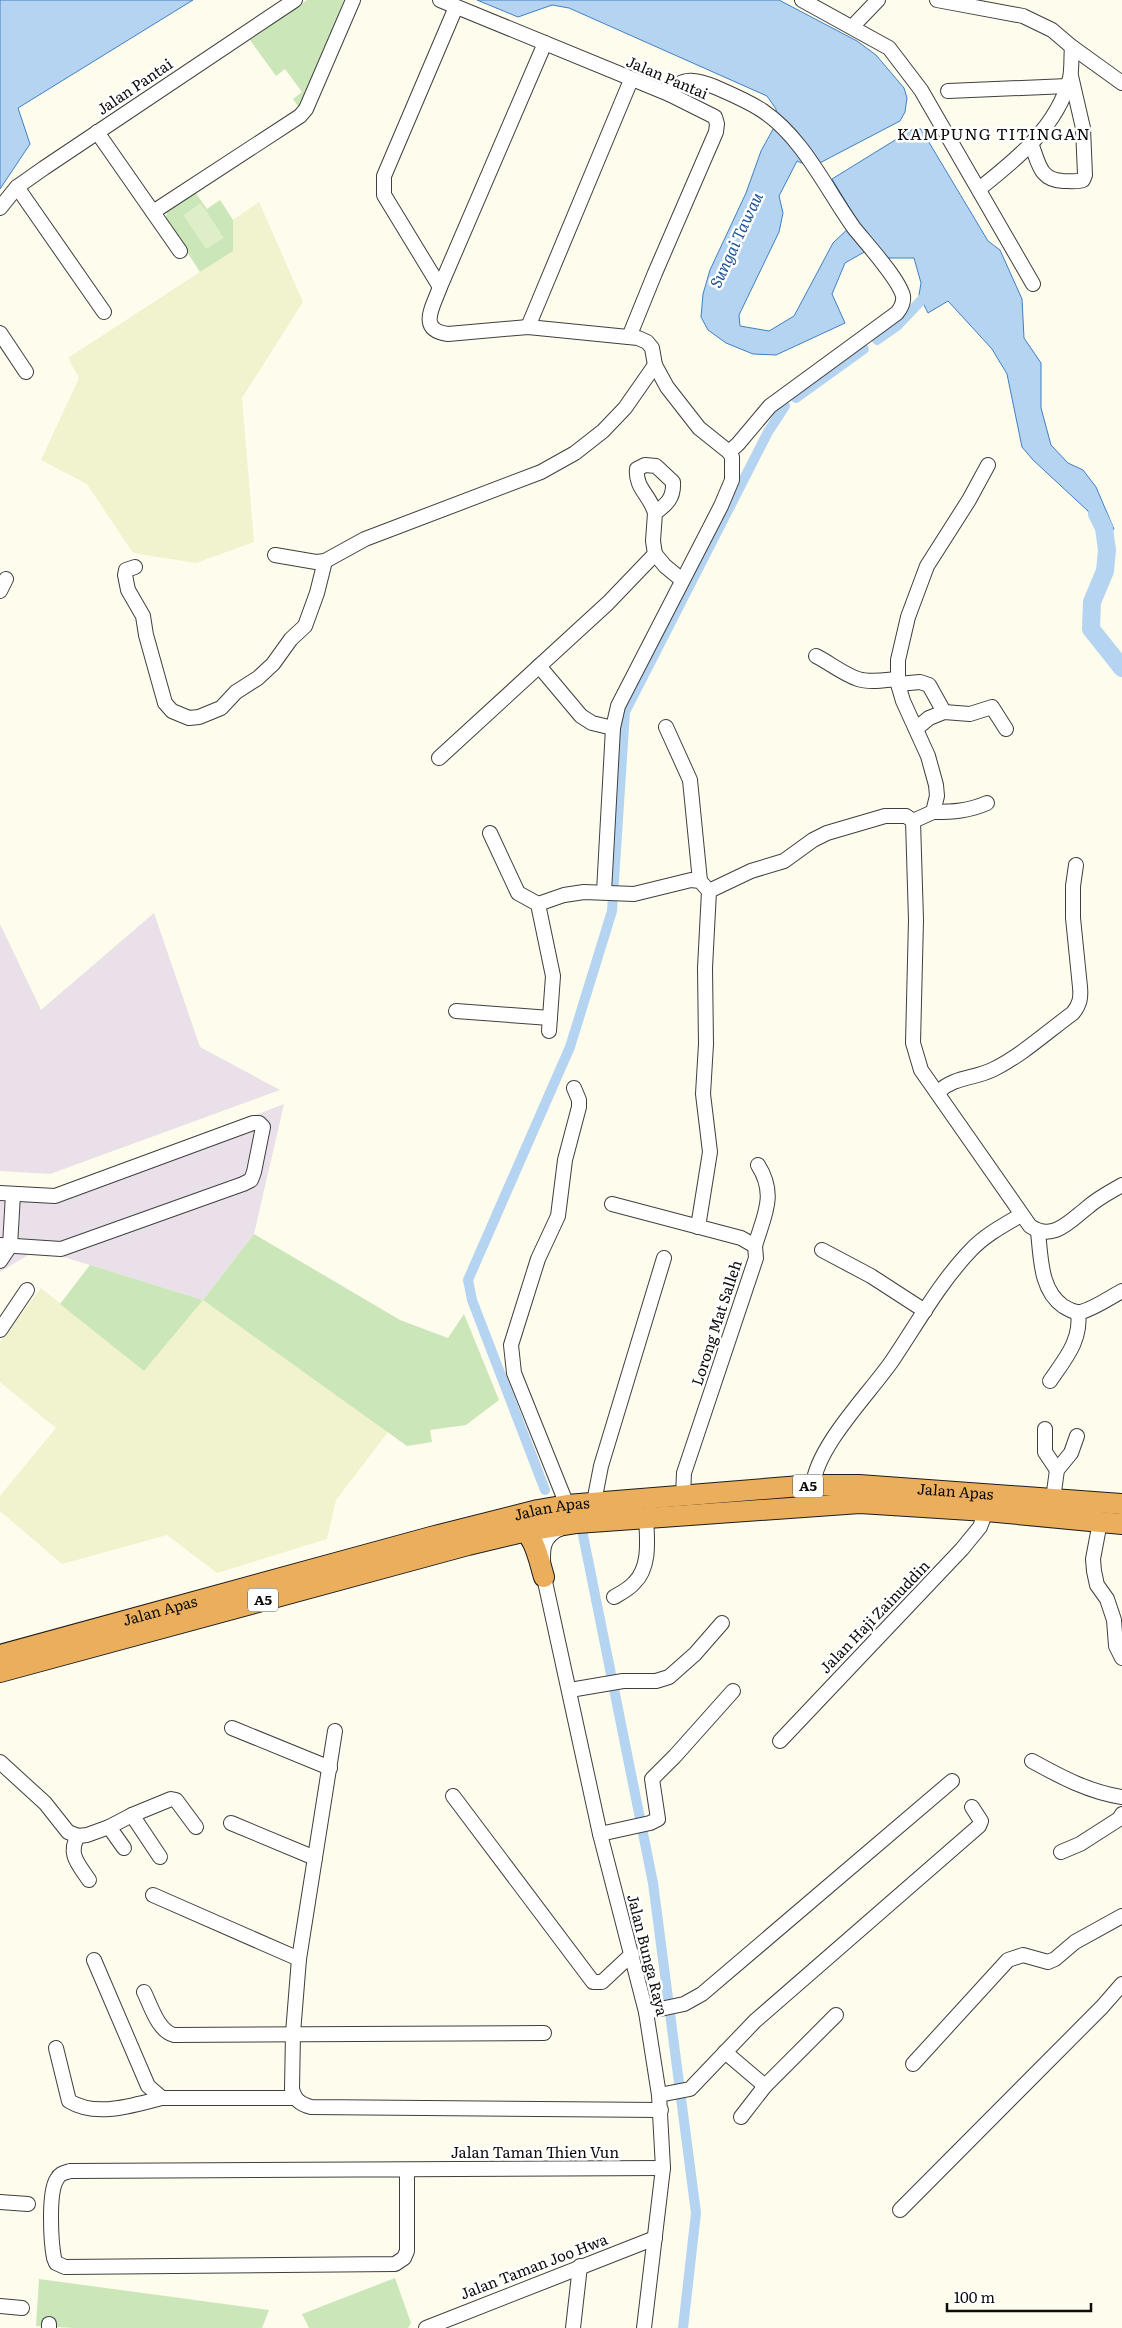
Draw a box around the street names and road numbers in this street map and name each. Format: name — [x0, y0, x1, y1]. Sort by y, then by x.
street label: Jalan Pantai — [623, 49, 712, 104]
street label: Jalan Pantai — [92, 52, 177, 120]
street label: Lorong Mat Salleh — [684, 1257, 747, 1388]
road number: A5 — [793, 1474, 823, 1498]
street label: Jalan Apas — [916, 1476, 995, 1505]
street label: Jalan Apas — [511, 1490, 591, 1526]
street label: Jalan Haji Zainuddin — [814, 1554, 934, 1678]
street label: Jalan Apas — [120, 1588, 200, 1631]
road number: A5 — [248, 1588, 278, 1612]
street label: Jalan Bunga Raya — [622, 1891, 675, 2019]
street label: Jalan Taman Thien Vun — [451, 2140, 619, 2163]
street label: Jalan Taman Joo Hwa — [456, 2226, 612, 2304]

